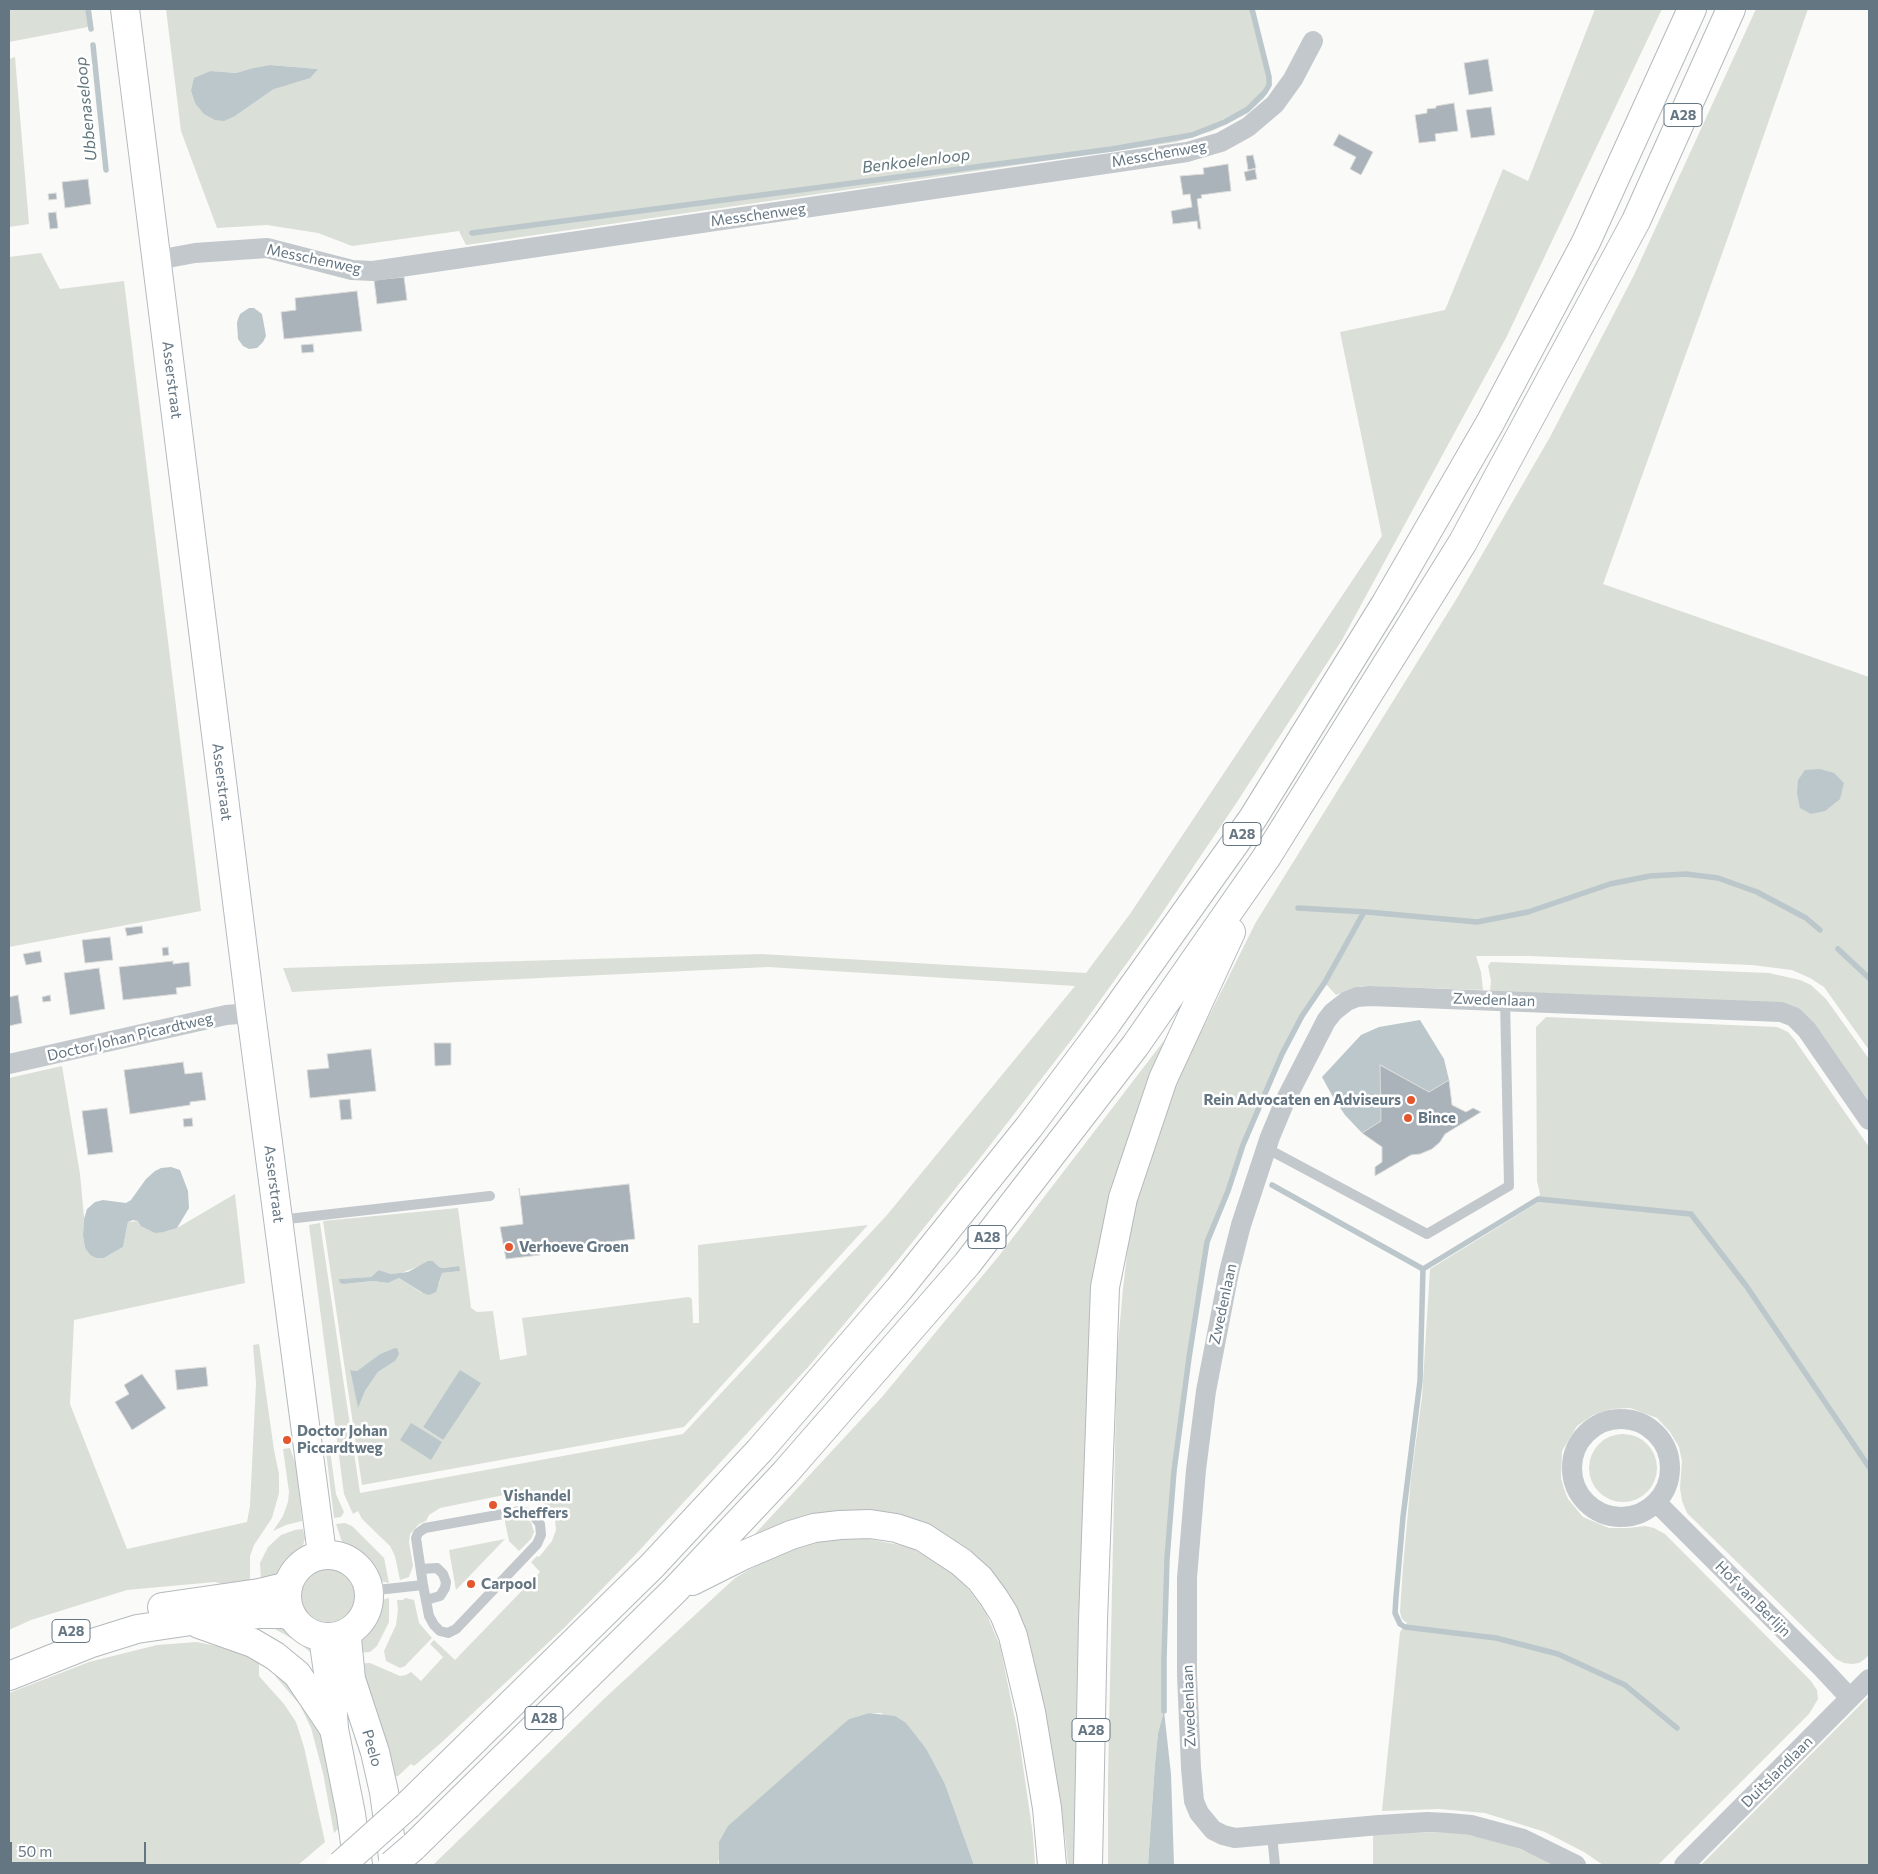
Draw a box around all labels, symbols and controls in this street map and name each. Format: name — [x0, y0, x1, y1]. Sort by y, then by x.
water label: Ubbenaseloop — [71, 56, 101, 162]
road number: A28 — [1664, 104, 1702, 126]
street label: Messchenweg — [1110, 137, 1208, 171]
water label: Benkoelenloop — [861, 145, 971, 177]
street label: Messchenweg — [709, 199, 807, 231]
street label: Messchenweg — [265, 240, 363, 278]
street label: Asserstraat — [158, 340, 186, 420]
street label: Asserstraat — [208, 742, 236, 822]
road number: A28 — [1223, 822, 1261, 846]
street label: Zwedenlaan — [1453, 990, 1535, 1010]
street label: Doctor Johan Picardtweg — [45, 1009, 215, 1065]
place label: Rein Advocaten en Adviseurs — [1203, 1091, 1401, 1109]
marker: Rein Advocaten en Adviseurs — [1405, 1094, 1417, 1106]
place label: Bince — [1418, 1109, 1456, 1127]
marker: Bince — [1402, 1112, 1414, 1124]
street label: Asserstraat — [260, 1144, 288, 1224]
road number: A28 — [968, 1226, 1006, 1248]
place label: Verhoeve Groen — [519, 1238, 629, 1256]
marker: Verhoeve Groen — [503, 1241, 515, 1253]
street label: Zwedenlaan — [1206, 1262, 1240, 1346]
place label: Doctor Johan Piccardtweg — [297, 1422, 388, 1457]
marker: Doctor Johan Piccardtweg — [281, 1434, 293, 1446]
place label: Vishandel Scheffers — [503, 1487, 571, 1522]
marker: Vishandel Scheffers — [487, 1499, 499, 1511]
street label: Hof van Berlijn — [1711, 1557, 1795, 1641]
place label: Carpool — [481, 1575, 536, 1593]
marker: Carpool — [465, 1578, 477, 1590]
road number: A28 — [52, 1620, 90, 1642]
street label: Zwedenlaan — [1179, 1665, 1199, 1747]
road number: A28 — [525, 1706, 563, 1730]
road number: A28 — [1072, 1718, 1110, 1742]
street label: Peelo — [358, 1727, 386, 1769]
street label: Duitslandlaan — [1738, 1733, 1816, 1811]
scale bar — [12, 1832, 149, 1864]
text: 50 m — [18, 1842, 52, 1860]

